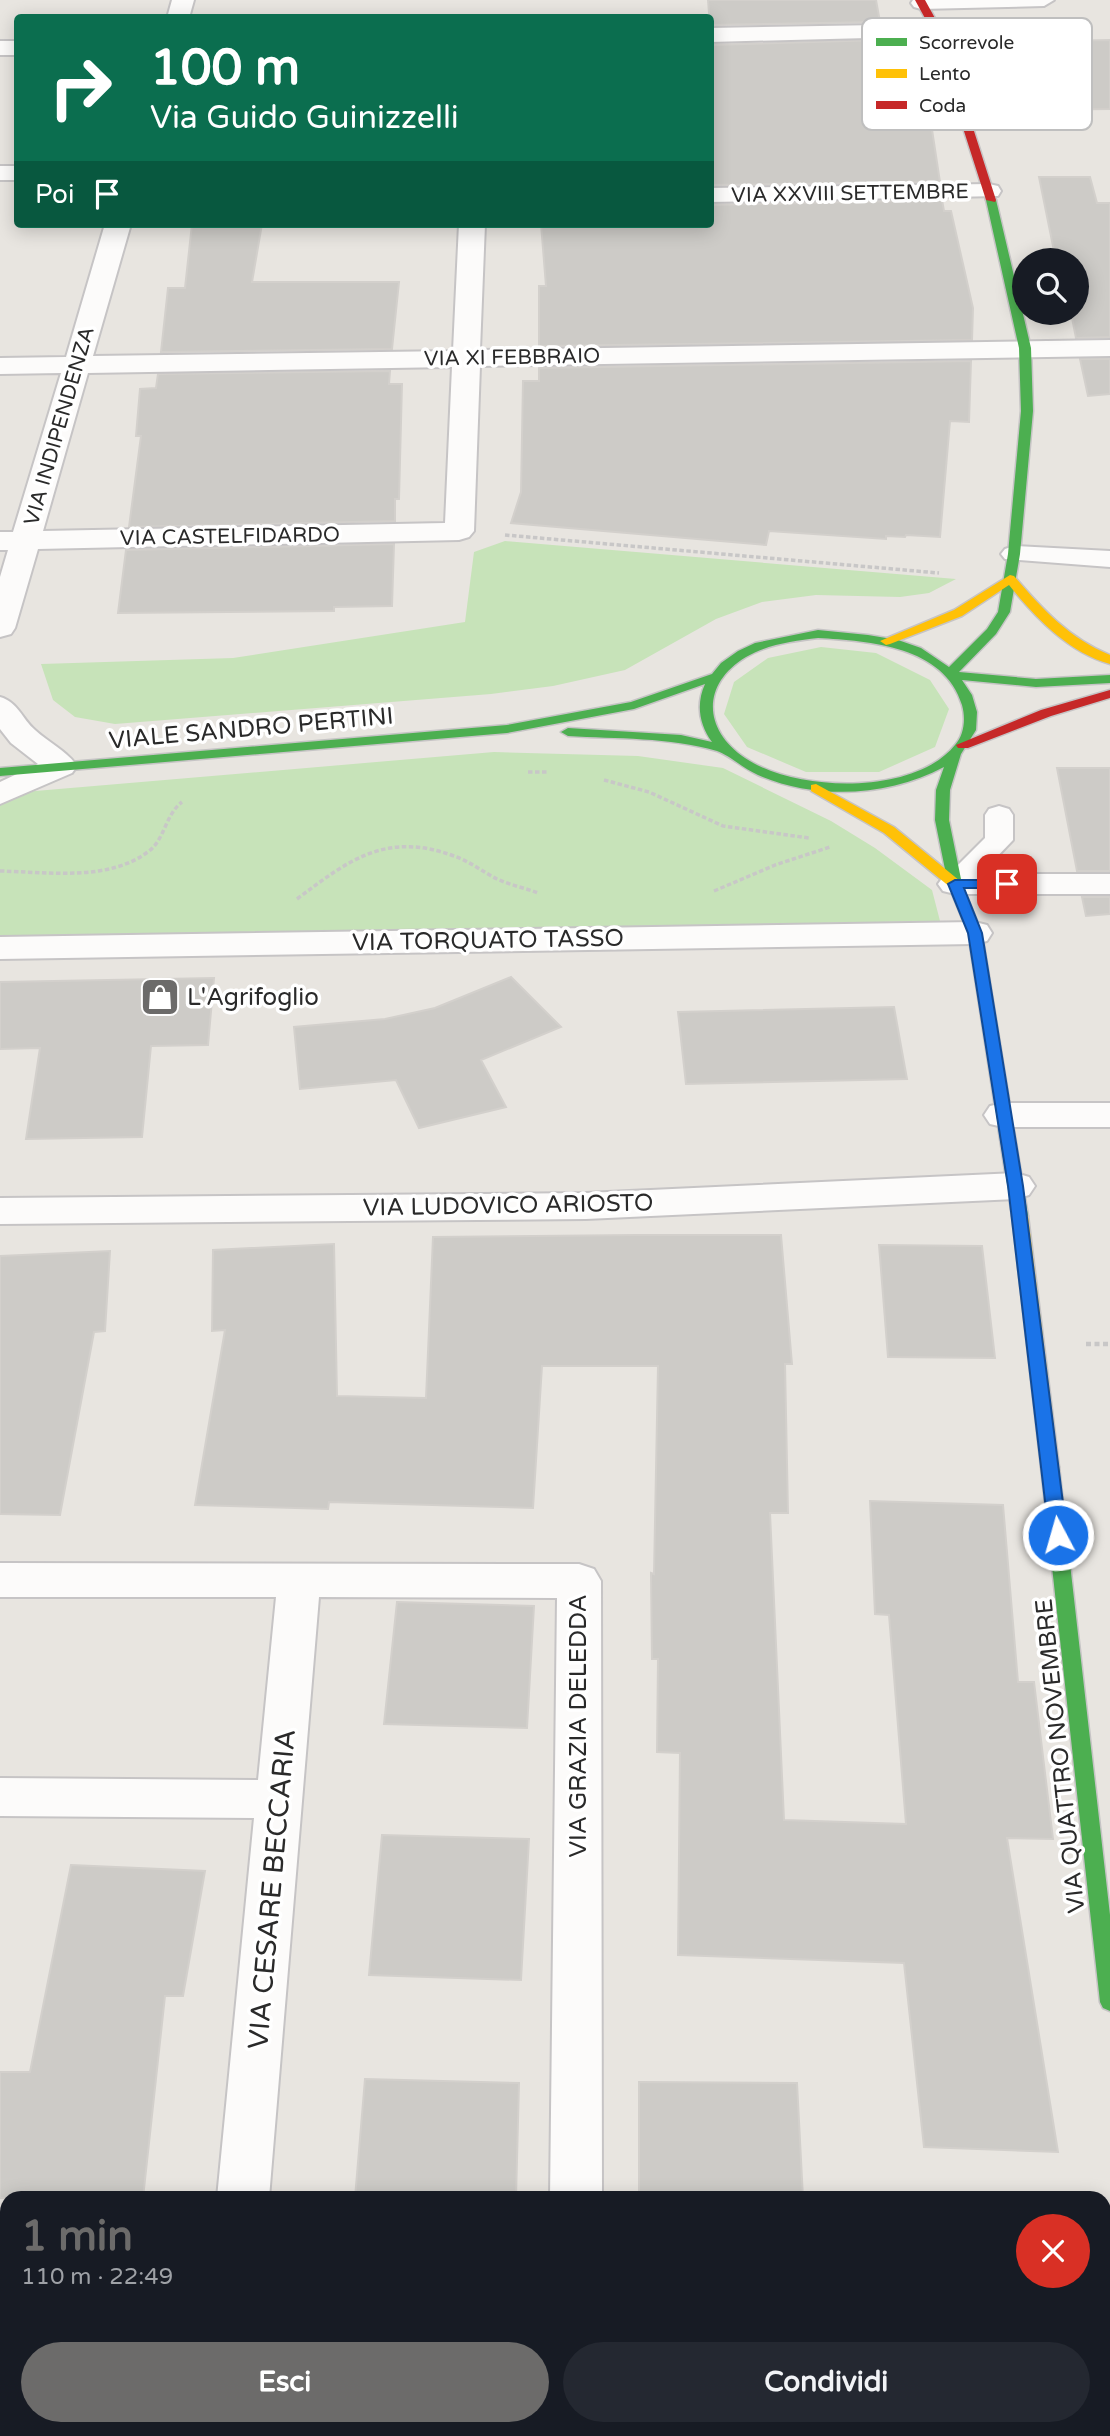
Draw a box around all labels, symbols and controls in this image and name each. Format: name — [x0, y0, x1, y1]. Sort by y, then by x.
legend — [862, 18, 1092, 130]
text: Scorrevole — [919, 32, 1014, 54]
text: 100 m — [150, 39, 300, 98]
icon: right — [35, 42, 126, 133]
text: Lento — [919, 63, 971, 85]
text: Coda — [919, 95, 966, 117]
text: Via Guido Guinizzelli — [150, 99, 459, 137]
icon: arrive — [88, 175, 126, 213]
text: Poi — [35, 179, 74, 210]
street label: VIA XXVIII SETTEMBRE — [731, 179, 969, 208]
map controls — [1012, 248, 1089, 325]
button: search — [1012, 248, 1089, 325]
street label: VIA INDIPENDENZA — [19, 324, 100, 528]
street label: VIA XI FEBBRAIO — [424, 343, 600, 372]
street label: VIA CASTELFIDARDO — [120, 522, 340, 551]
street label: VIALE SANDRO PERTINI — [107, 702, 395, 755]
pin — [977, 854, 1037, 914]
icon: arrive — [988, 865, 1026, 903]
street label: VIA TORQUATO TASSO — [352, 924, 624, 957]
shop icon: L'Agrifoglio — [139, 976, 181, 1018]
place label: L'Agrifoglio — [187, 983, 319, 1012]
street label: VIA LUDOVICO ARIOSTO — [363, 1188, 654, 1223]
position arrow — [1021, 1498, 1095, 1572]
street label: VIA GRAZIA DELEDDA — [564, 1594, 593, 1858]
street label: VIA QUATTRO NOVEMBRE — [1030, 1597, 1091, 1915]
street label: VIA CESARE BECCARIA — [241, 1728, 303, 2051]
text: 1 min — [21, 2211, 133, 2262]
button: close — [1016, 2214, 1090, 2288]
text: 110 m · 22:49 — [21, 2263, 173, 2291]
button: Esci — [21, 2342, 549, 2422]
button: Condividi — [563, 2342, 1090, 2422]

